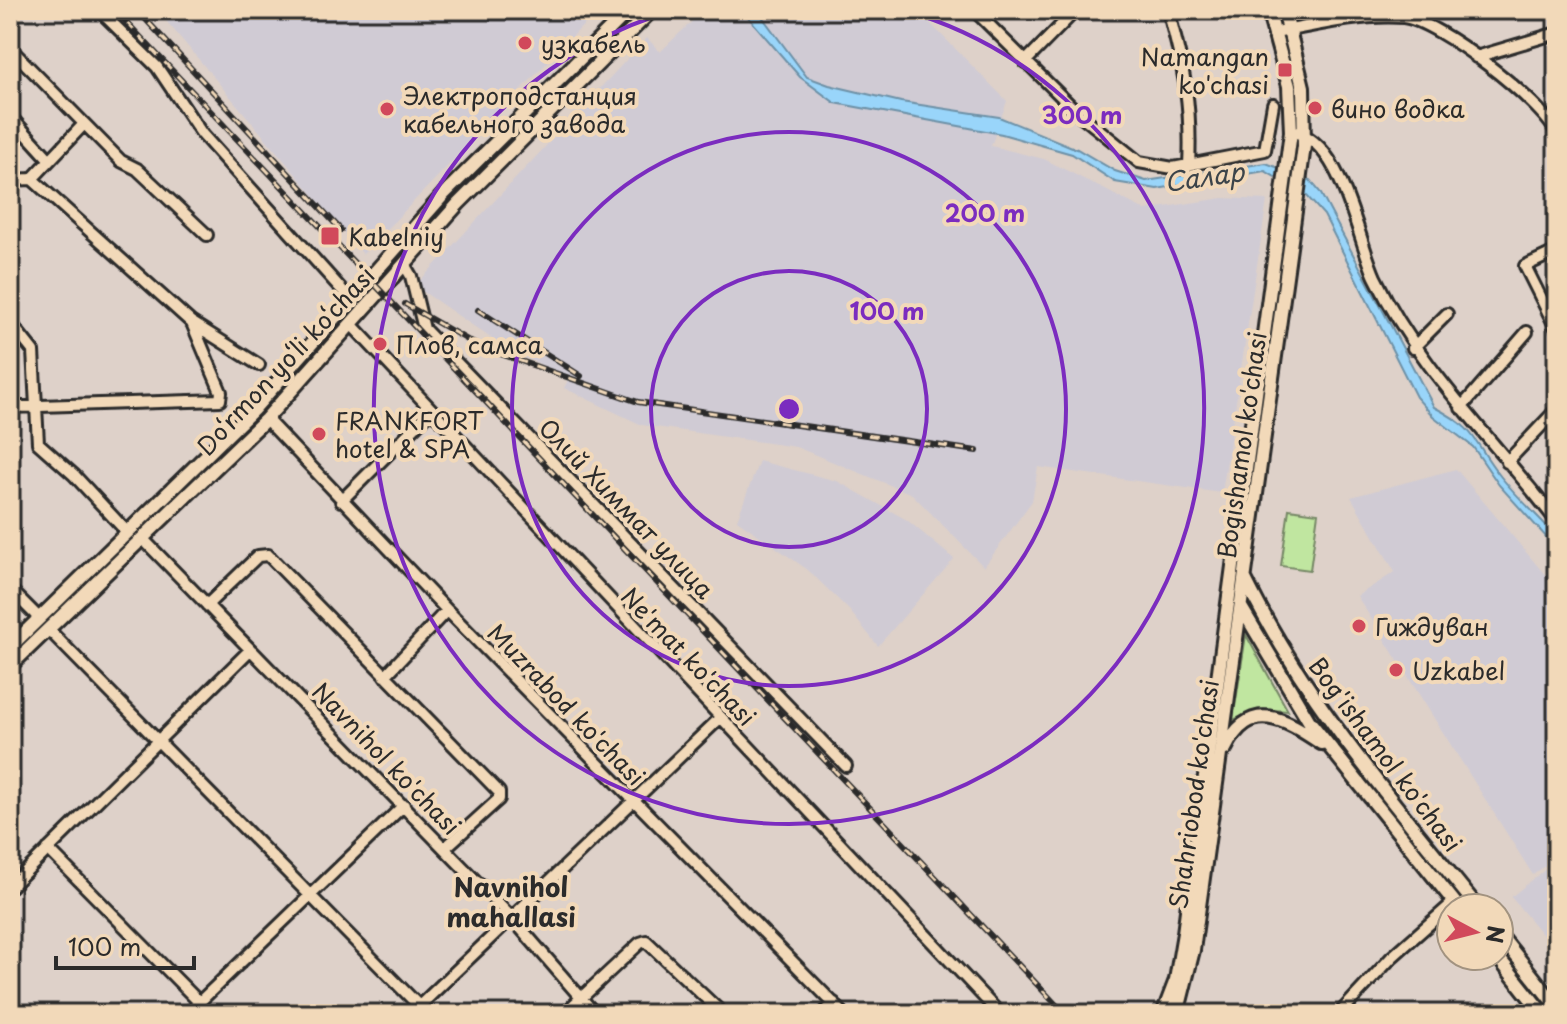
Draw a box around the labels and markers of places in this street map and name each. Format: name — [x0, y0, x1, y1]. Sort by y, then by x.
place label: узкабель — [541, 25, 645, 61]
marker: узкабель — [516, 34, 534, 52]
place label: Namangan ko'chasi — [1141, 38, 1269, 102]
marker: Namangan ko'chasi — [1276, 61, 1294, 79]
place label: Электроподстанция кабельного завода — [403, 77, 637, 141]
place label: вино водка — [1331, 90, 1465, 126]
marker: вино водка — [1306, 99, 1324, 117]
marker: Электроподстанция кабельного завода — [378, 100, 396, 118]
place label: Kabelniy — [348, 218, 444, 254]
marker: Kabelniy — [319, 225, 341, 247]
place label: Плов, самса — [396, 326, 543, 362]
marker: Плов, самса — [371, 335, 389, 353]
centre of rings — [775, 395, 803, 423]
place label: FRANKFORT hotel & SPA — [335, 402, 484, 466]
marker: FRANKFORT hotel & SPA — [310, 425, 328, 443]
place label: Гиждуван — [1375, 608, 1489, 644]
marker: Гиждуван — [1350, 617, 1368, 635]
place label: Uzkabel — [1412, 652, 1505, 688]
marker: Uzkabel — [1387, 661, 1405, 679]

